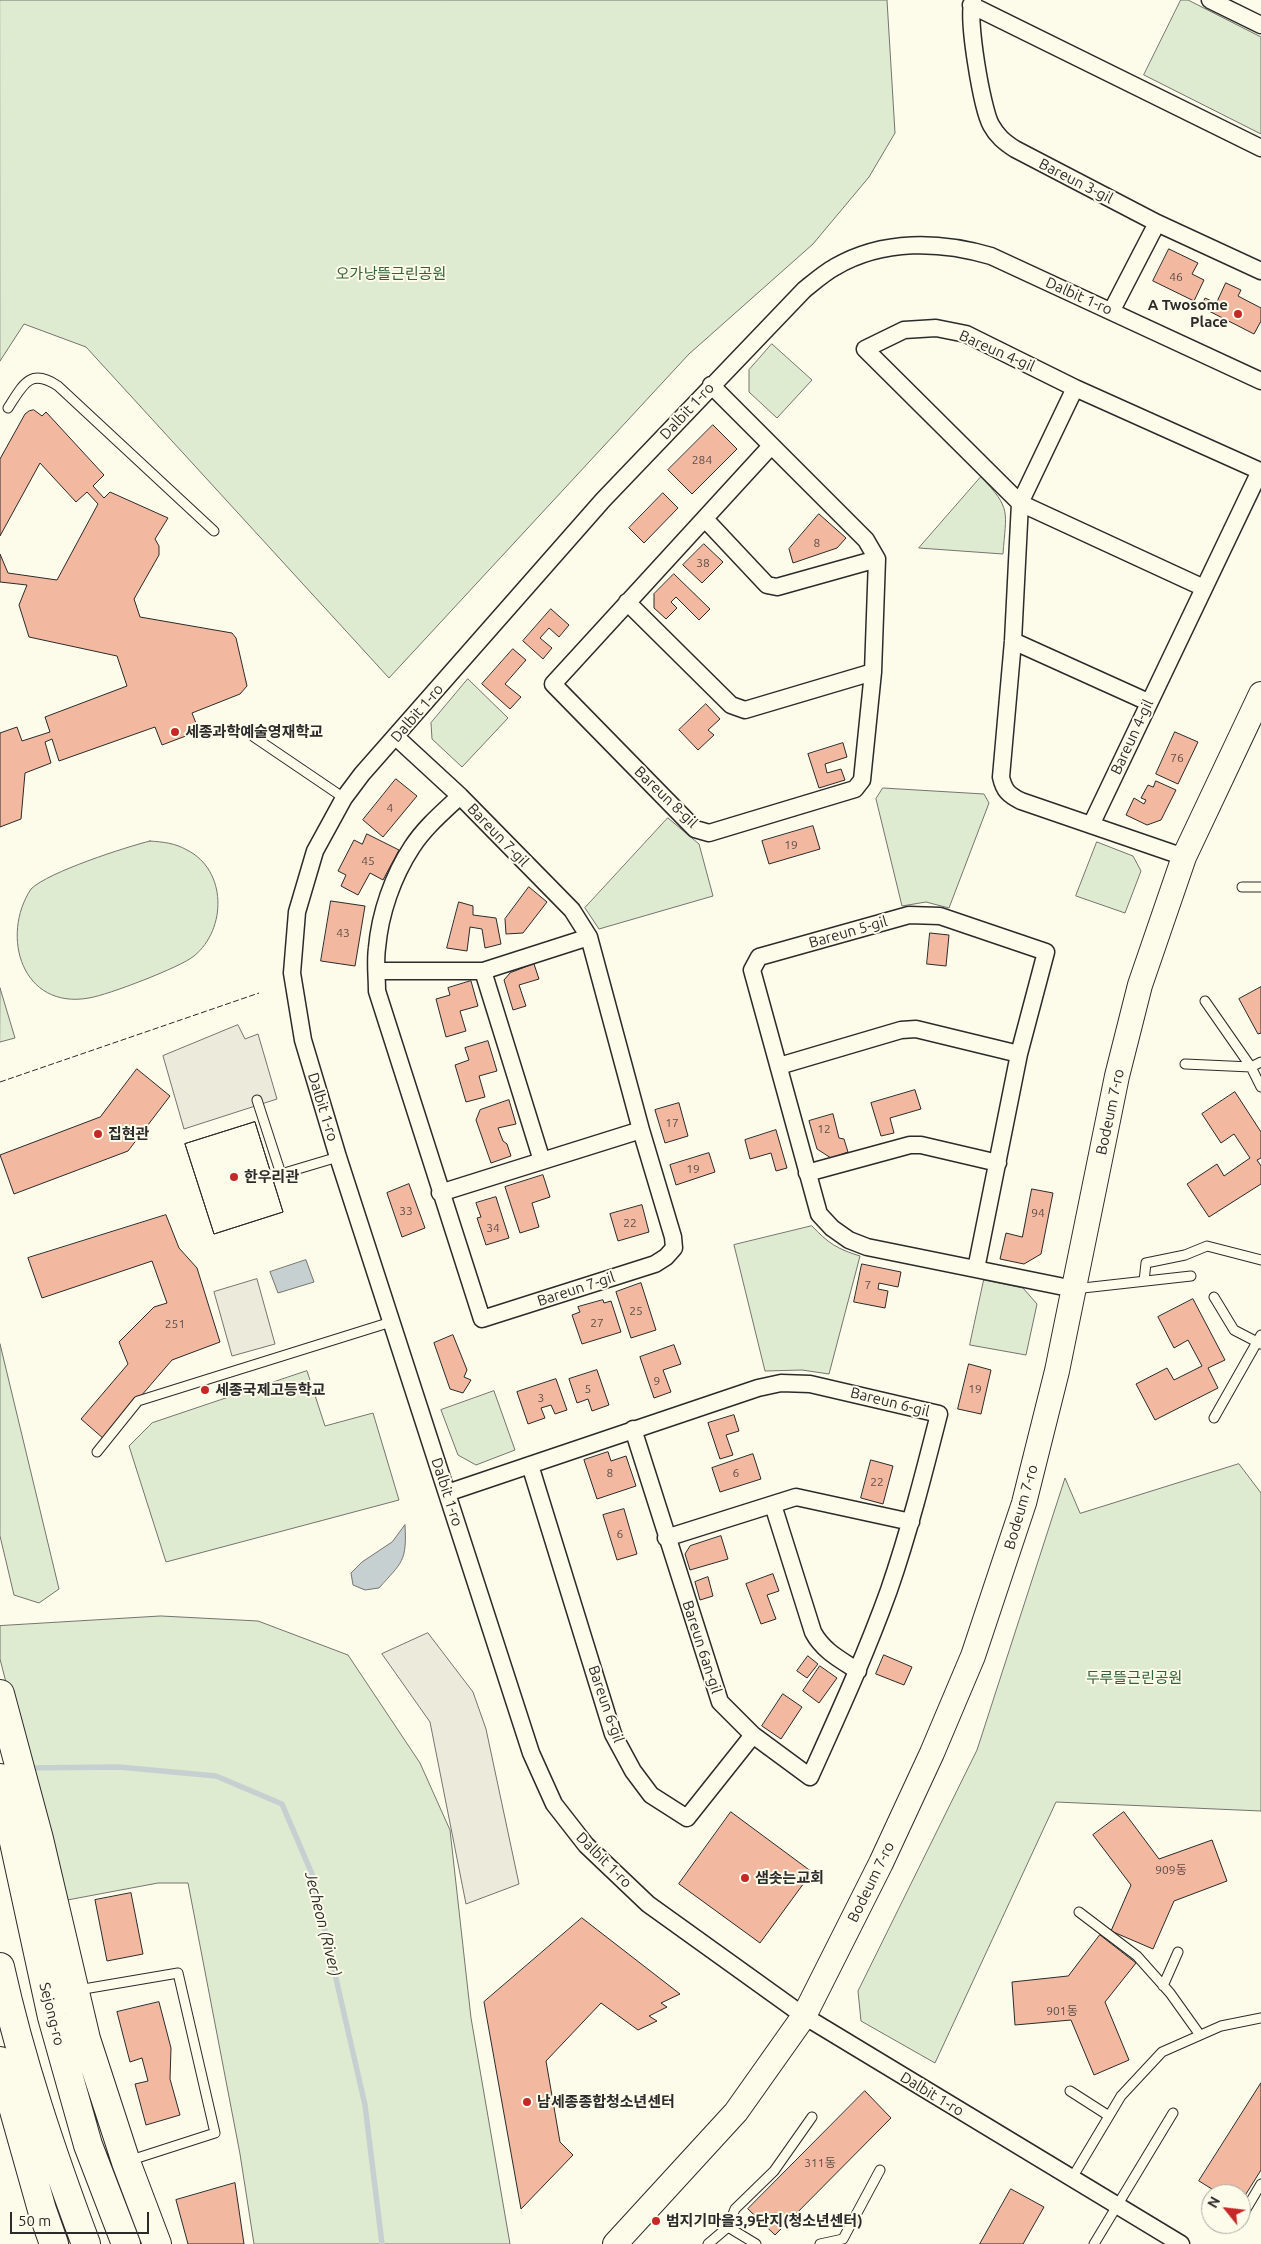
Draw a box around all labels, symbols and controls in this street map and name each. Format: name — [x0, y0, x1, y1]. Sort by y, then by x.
street label: Bareun 3-gil — [1036, 155, 1116, 207]
park label: 오가낭뜰근린공원 — [336, 265, 446, 283]
house number: 46 — [1169, 270, 1183, 284]
street label: Dalbit 1-ro — [1043, 273, 1115, 319]
place label: A Twosome Place — [1148, 296, 1228, 331]
marker: A Twosome Place — [1232, 308, 1244, 320]
street label: Bareun 4-gil — [956, 326, 1038, 376]
street label: Dalbit 1-ro — [656, 379, 718, 443]
house number: 284 — [692, 453, 712, 467]
house number: 8 — [814, 536, 820, 550]
house number: 38 — [696, 556, 710, 570]
street label: Dalbit 1-ro — [387, 680, 447, 746]
street label: Bareun 4-gil — [1107, 697, 1157, 777]
place label: 세종과학예술영재학교 — [185, 723, 323, 741]
marker: 세종과학예술영재학교 — [169, 726, 181, 738]
house number: 76 — [1170, 751, 1184, 765]
street label: Bareun 8-gil — [631, 762, 701, 832]
street label: Bareun 7-gil — [463, 800, 533, 870]
house number: 4 — [387, 801, 393, 815]
house number: 19 — [784, 838, 798, 852]
house number: 45 — [361, 854, 375, 868]
street label: Bareun 5-gil — [807, 912, 889, 952]
house number: 43 — [336, 926, 350, 940]
street label: Bodeum 7-ro — [1092, 1067, 1128, 1157]
street label: Dalbit 1-ro — [304, 1070, 342, 1144]
house number: 17 — [665, 1116, 679, 1130]
house number: 12 — [817, 1122, 831, 1136]
place label: 집현관 — [108, 1125, 149, 1143]
marker: 집현관 — [92, 1128, 104, 1140]
house number: 19 — [686, 1162, 700, 1176]
place label: 한우리관 — [244, 1168, 299, 1186]
marker: 한우리관 — [228, 1171, 240, 1183]
house number: 33 — [399, 1204, 413, 1218]
house number: 94 — [1031, 1206, 1045, 1220]
house number: 22 — [623, 1216, 637, 1230]
house number: 34 — [486, 1221, 500, 1235]
street label: Bareun 7-gil — [535, 1268, 617, 1310]
house number: 7 — [865, 1278, 871, 1292]
house number: 25 — [629, 1304, 643, 1318]
house number: 27 — [590, 1316, 604, 1330]
house number: 251 — [165, 1317, 185, 1331]
house number: 9 — [654, 1374, 660, 1388]
place label: 세종국제고등학교 — [215, 1381, 325, 1399]
house number: 5 — [585, 1382, 591, 1396]
house number: 19 — [968, 1382, 982, 1396]
street label: Bareun 6-gil — [849, 1383, 931, 1421]
marker: 세종국제고등학교 — [199, 1384, 211, 1396]
house number: 3 — [538, 1391, 544, 1405]
street label: Dalbit 1-ro — [427, 1455, 467, 1529]
street label: Bodeum 7-ro — [1000, 1462, 1042, 1552]
house number: 8 — [607, 1466, 613, 1480]
house number: 6 — [733, 1466, 739, 1480]
house number: 22 — [870, 1475, 884, 1489]
house number: 6 — [617, 1527, 623, 1541]
street label: Bareun 6an-gil — [678, 1598, 726, 1696]
street label: Bareun 6-gil — [584, 1663, 628, 1745]
park label: 두루뜰근린공원 — [1086, 1669, 1182, 1687]
street label: Dalbit 1-ro — [572, 1828, 636, 1892]
street label: Bodeum 7-ro — [844, 1839, 898, 1925]
house number: 909동 — [1155, 1863, 1187, 1877]
place label: 샘솟는교회 — [755, 1869, 824, 1887]
water label: Jecheon (River) — [301, 1870, 345, 1978]
marker: 샘솟는교회 — [739, 1872, 751, 1884]
street label: Sejong-ro — [35, 1981, 69, 2047]
house number: 901동 — [1046, 2004, 1078, 2018]
street label: Dalbit 1-ro — [897, 2068, 967, 2120]
place label: 남세종종합청소년센터 — [537, 2093, 675, 2111]
marker: 남세종종합청소년센터 — [521, 2096, 533, 2108]
house number: 311동 — [804, 2156, 836, 2170]
north arrow — [1201, 2184, 1251, 2234]
text: N — [1204, 2194, 1223, 2211]
scale bar — [12, 2202, 151, 2234]
text: 50 m — [18, 2212, 51, 2229]
place label: 범지기마을3,9단지(청소년센터) — [666, 2212, 863, 2230]
marker: 범지기마을3,9단지(청소년센터) — [650, 2215, 662, 2227]

